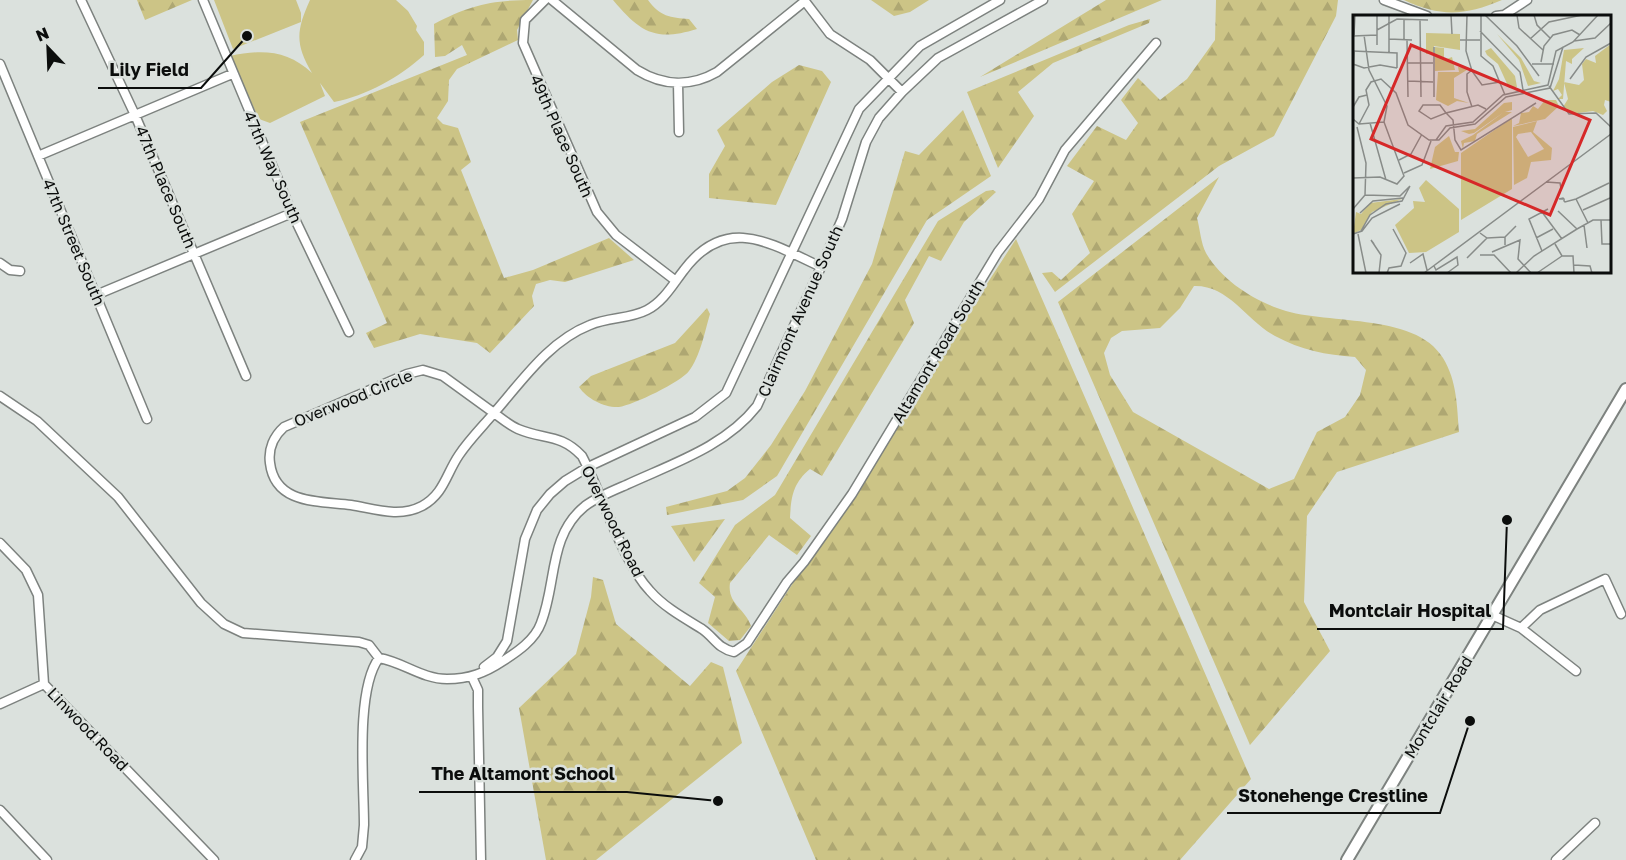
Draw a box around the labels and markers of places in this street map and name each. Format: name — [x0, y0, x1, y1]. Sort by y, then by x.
callout: Lily Field — [98, 52, 201, 88]
callout: Montclair Hospital — [1317, 593, 1503, 629]
callout: The Altamont School — [419, 756, 627, 792]
callout: Stonehenge Crestline — [1227, 777, 1440, 813]

